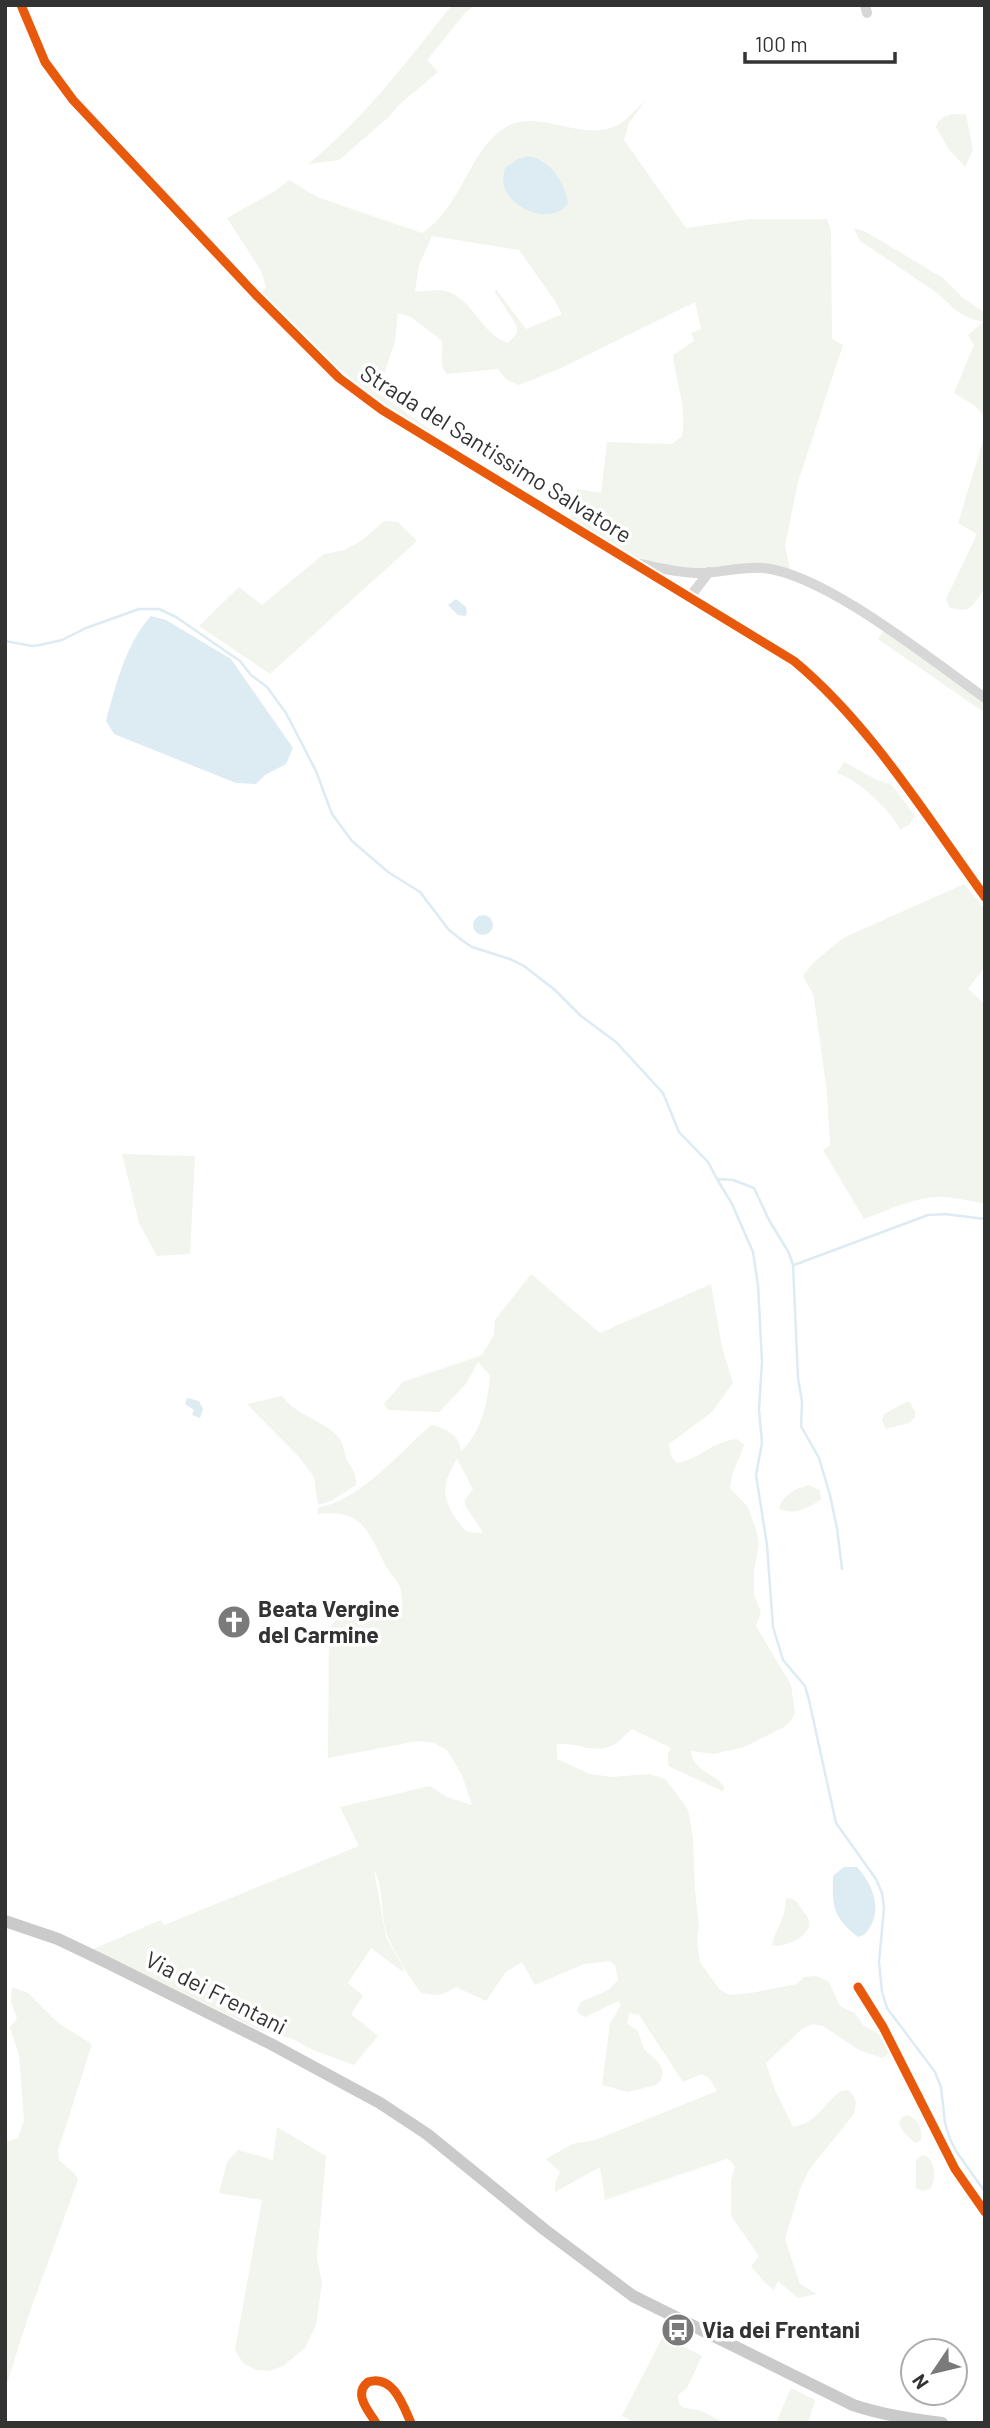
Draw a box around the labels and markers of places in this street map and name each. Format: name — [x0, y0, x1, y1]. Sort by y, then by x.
place label: Beata Vergine del Carmine — [258, 1594, 400, 1648]
church icon: Beata Vergine del Carmine — [215, 1603, 253, 1641]
bus stop icon: Via dei Frentani — [659, 2311, 697, 2349]
place label: Via dei Frentani — [702, 2315, 860, 2343]

